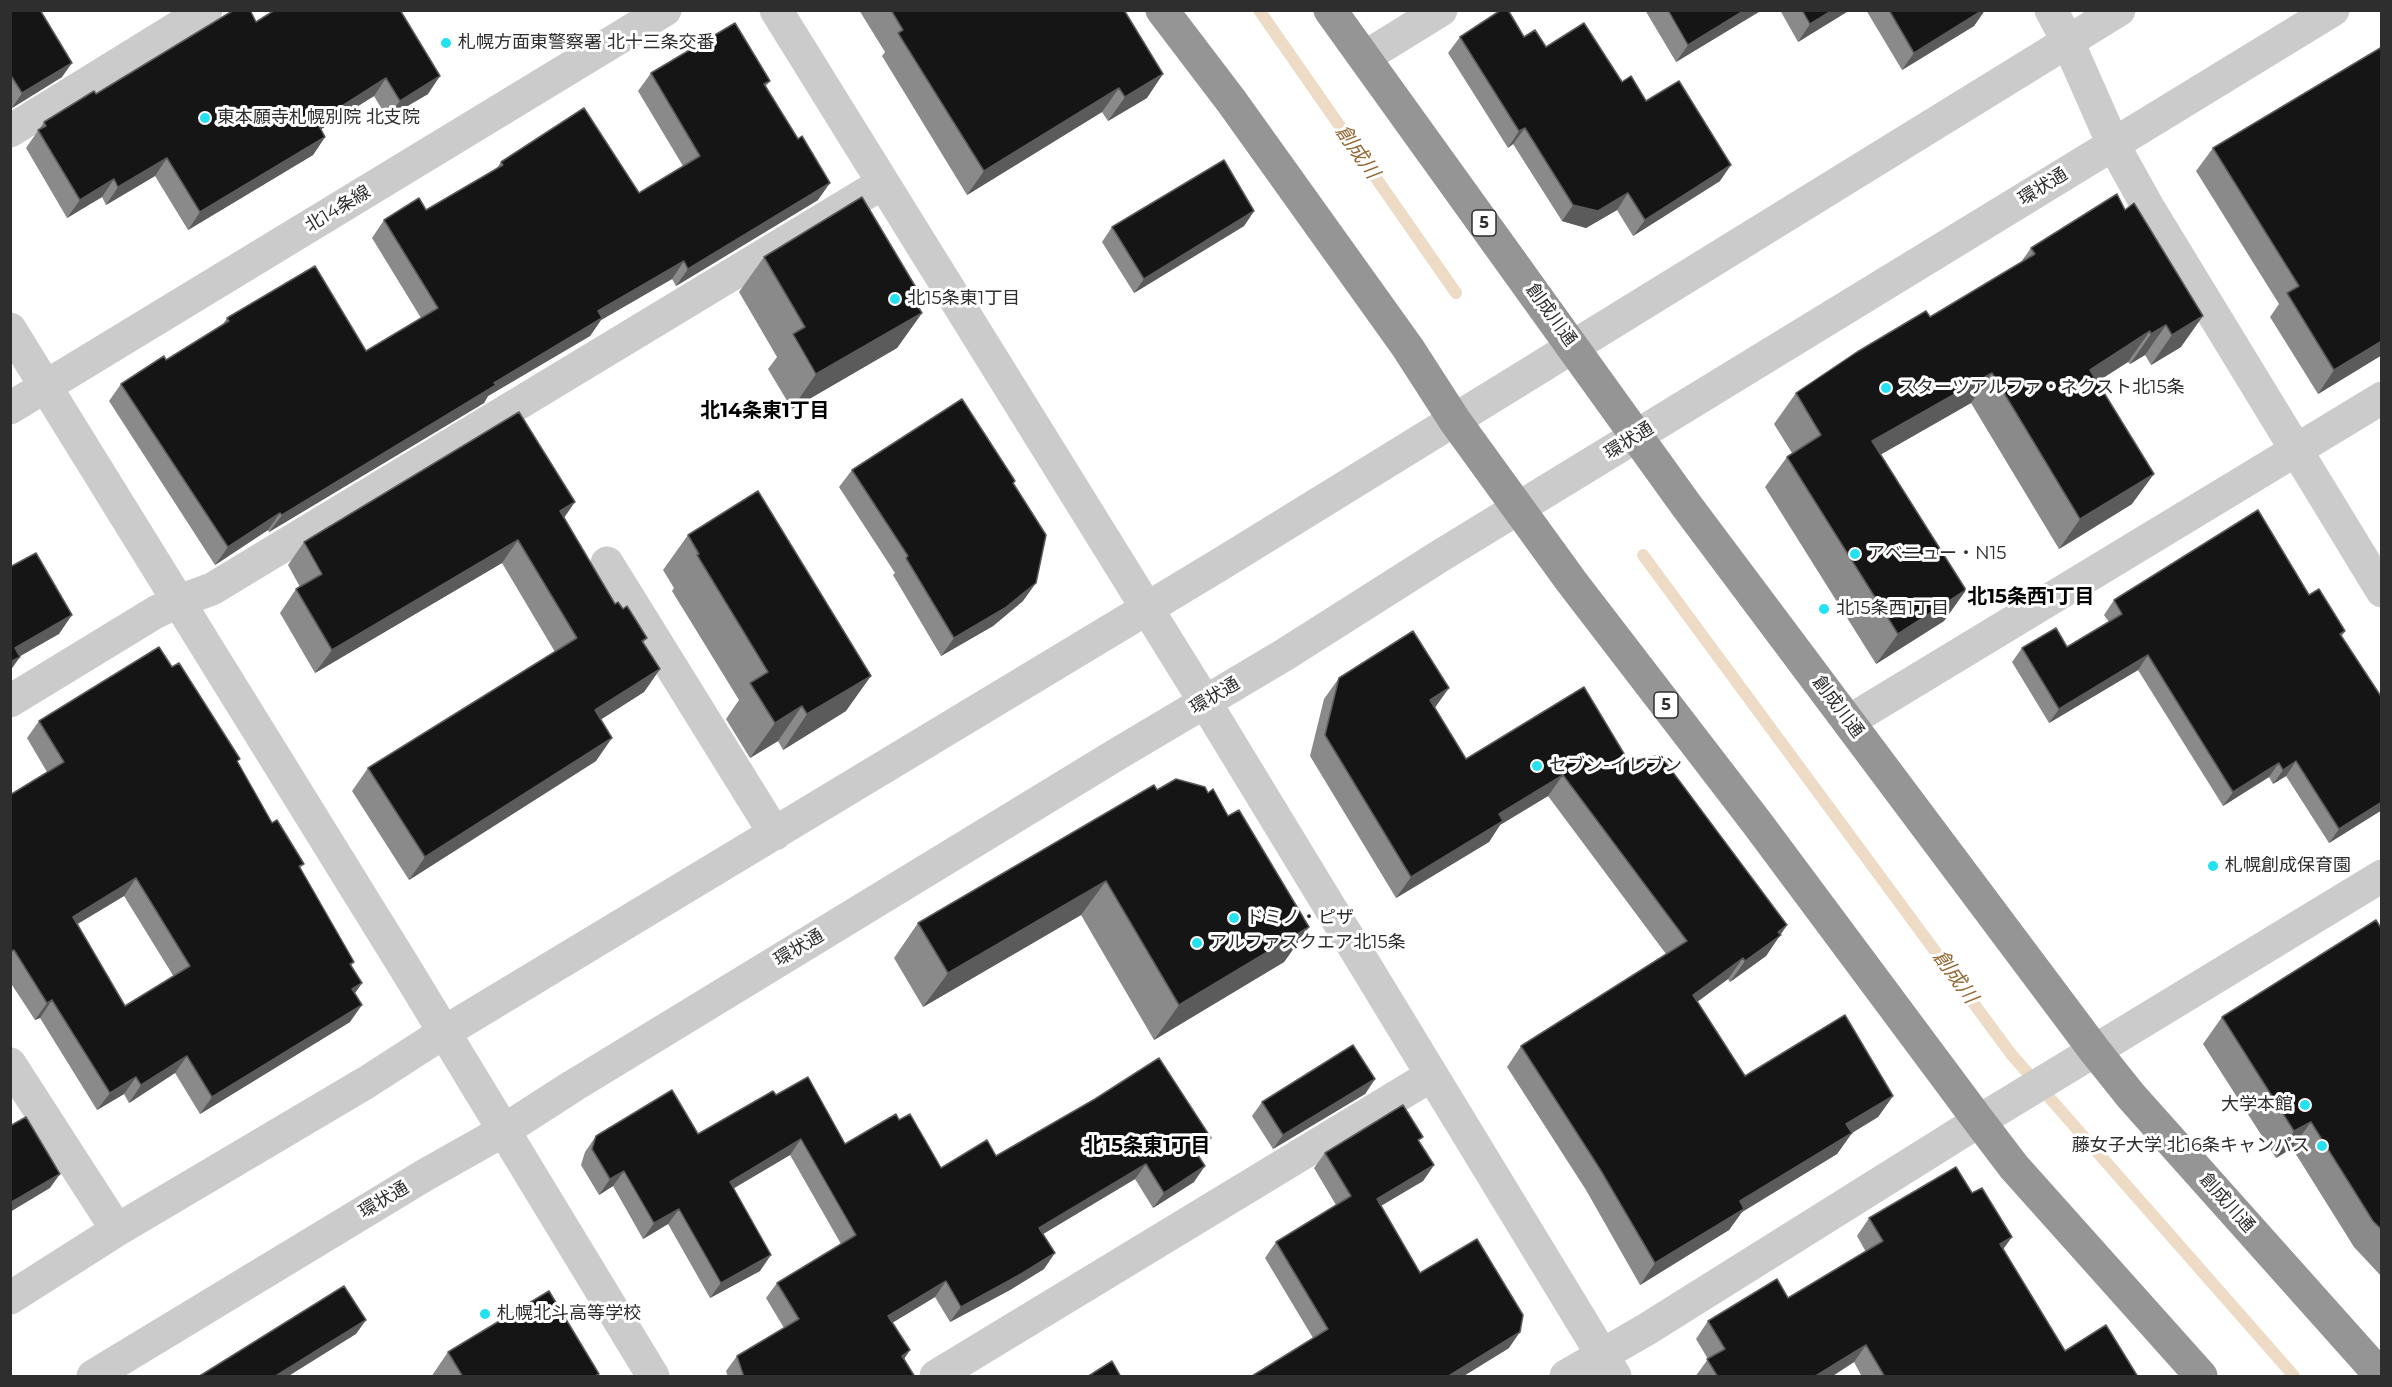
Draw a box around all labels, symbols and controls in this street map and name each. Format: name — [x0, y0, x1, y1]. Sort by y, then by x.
place label: 札幌方面東警察署 北十三条交番 — [458, 32, 715, 54]
marker: 札幌方面東警察署 北十三条交番 — [439, 36, 453, 50]
place label: 東本願寺札幌別院 北支院 — [217, 107, 420, 129]
marker: 東本願寺札幌別院 北支院 — [198, 111, 212, 125]
water label: 創成川 — [1330, 121, 1384, 183]
street label: 環状通 — [2014, 164, 2072, 210]
street label: 北14条線 — [301, 181, 375, 237]
road number: 5 — [1472, 210, 1496, 236]
street label: 創成川通 — [1521, 280, 1581, 350]
place label: 北15条東1丁目 — [907, 288, 1020, 310]
marker: 北15条東1丁目 — [888, 292, 902, 306]
place label: スターツアルファ・ネクスト北15条 — [1898, 377, 2185, 399]
marker: スターツアルファ・ネクスト北15条 — [1879, 381, 1893, 395]
district label: 北14条東1丁目 — [700, 399, 830, 423]
street label: 環状通 — [1600, 418, 1658, 464]
place label: アベニュー・N15 — [1867, 543, 2006, 565]
marker: アベニュー・N15 — [1848, 547, 1862, 561]
district label: 北15条西1丁目 — [1967, 585, 2095, 609]
place label: 北15条西1丁目 — [1836, 598, 1949, 620]
marker: 北15条西1丁目 — [1817, 602, 1831, 616]
street label: 創成川通 — [1808, 672, 1868, 742]
street label: 環状通 — [1186, 673, 1244, 719]
road number: 5 — [1654, 692, 1678, 718]
place label: セブン-イレブン — [1549, 755, 1682, 777]
marker: セブン-イレブン — [1530, 759, 1544, 773]
place label: 札幌創成保育園 — [2225, 855, 2351, 877]
marker: 札幌創成保育園 — [2206, 859, 2220, 873]
place label: ドミノ・ピザ — [1246, 907, 1354, 929]
marker: ドミノ・ピザ — [1227, 911, 1241, 925]
street label: 環状通 — [770, 925, 828, 971]
place label: アルファスクエア北15条 — [1209, 932, 1406, 954]
marker: アルファスクエア北15条 — [1190, 936, 1204, 950]
water label: 創成川 — [1928, 946, 1982, 1008]
place label: 大学本館 — [2221, 1094, 2293, 1116]
marker: 大学本館 — [2298, 1098, 2312, 1112]
district label: 北15条東1丁目 — [1083, 1134, 1211, 1158]
place label: 藤女子大学 北16条キャンパス — [2072, 1135, 2310, 1157]
marker: 藤女子大学 北16条キャンパス — [2315, 1139, 2329, 1153]
street label: 創成川通 — [2195, 1169, 2259, 1237]
street label: 環状通 — [355, 1177, 413, 1223]
place label: 札幌北斗高等学校 — [497, 1303, 641, 1325]
marker: 札幌北斗高等学校 — [478, 1307, 492, 1321]

